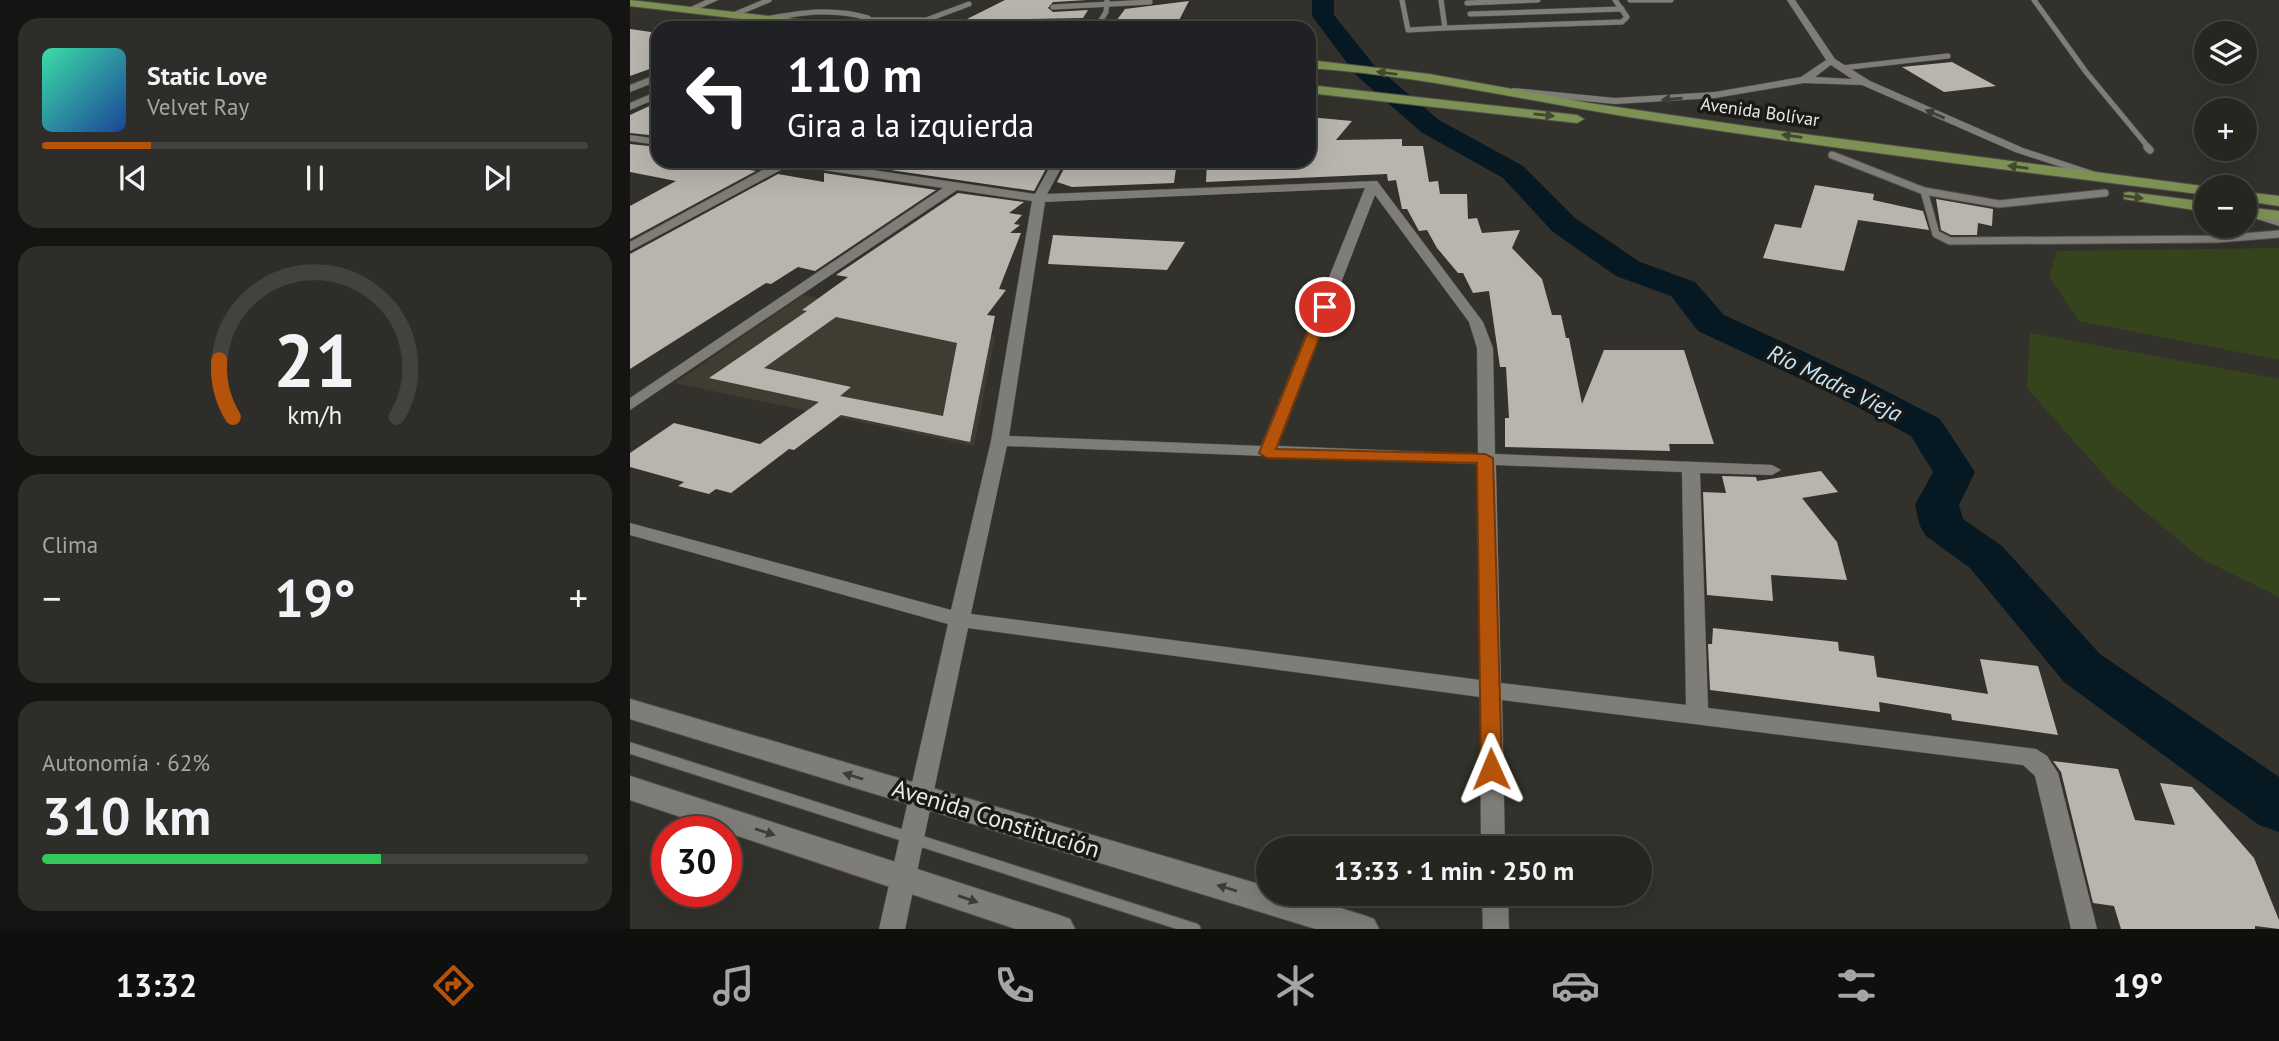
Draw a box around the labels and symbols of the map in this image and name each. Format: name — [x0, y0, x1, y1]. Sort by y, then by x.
one-way arrow — [1376, 67, 1398, 78]
street label: Avenida Bolívar — [1699, 92, 1821, 131]
one-way arrow — [1661, 93, 1683, 104]
one-way arrow — [1924, 108, 1945, 119]
one-way arrow — [1533, 110, 1555, 121]
one-way arrow — [1781, 131, 1803, 142]
one-way arrow — [2006, 161, 2028, 172]
one-way arrow — [2123, 191, 2145, 202]
pin — [1295, 277, 1355, 337]
water label: Río Madre Vieja — [1763, 337, 1907, 428]
position arrow — [1454, 732, 1528, 806]
one-way arrow — [843, 770, 864, 781]
street label: Avenida Constitución — [889, 772, 1104, 865]
speed limit sign: 30 — [651, 816, 742, 907]
one-way arrow — [754, 827, 775, 838]
one-way arrow — [1216, 883, 1237, 893]
one-way arrow — [957, 894, 978, 904]

